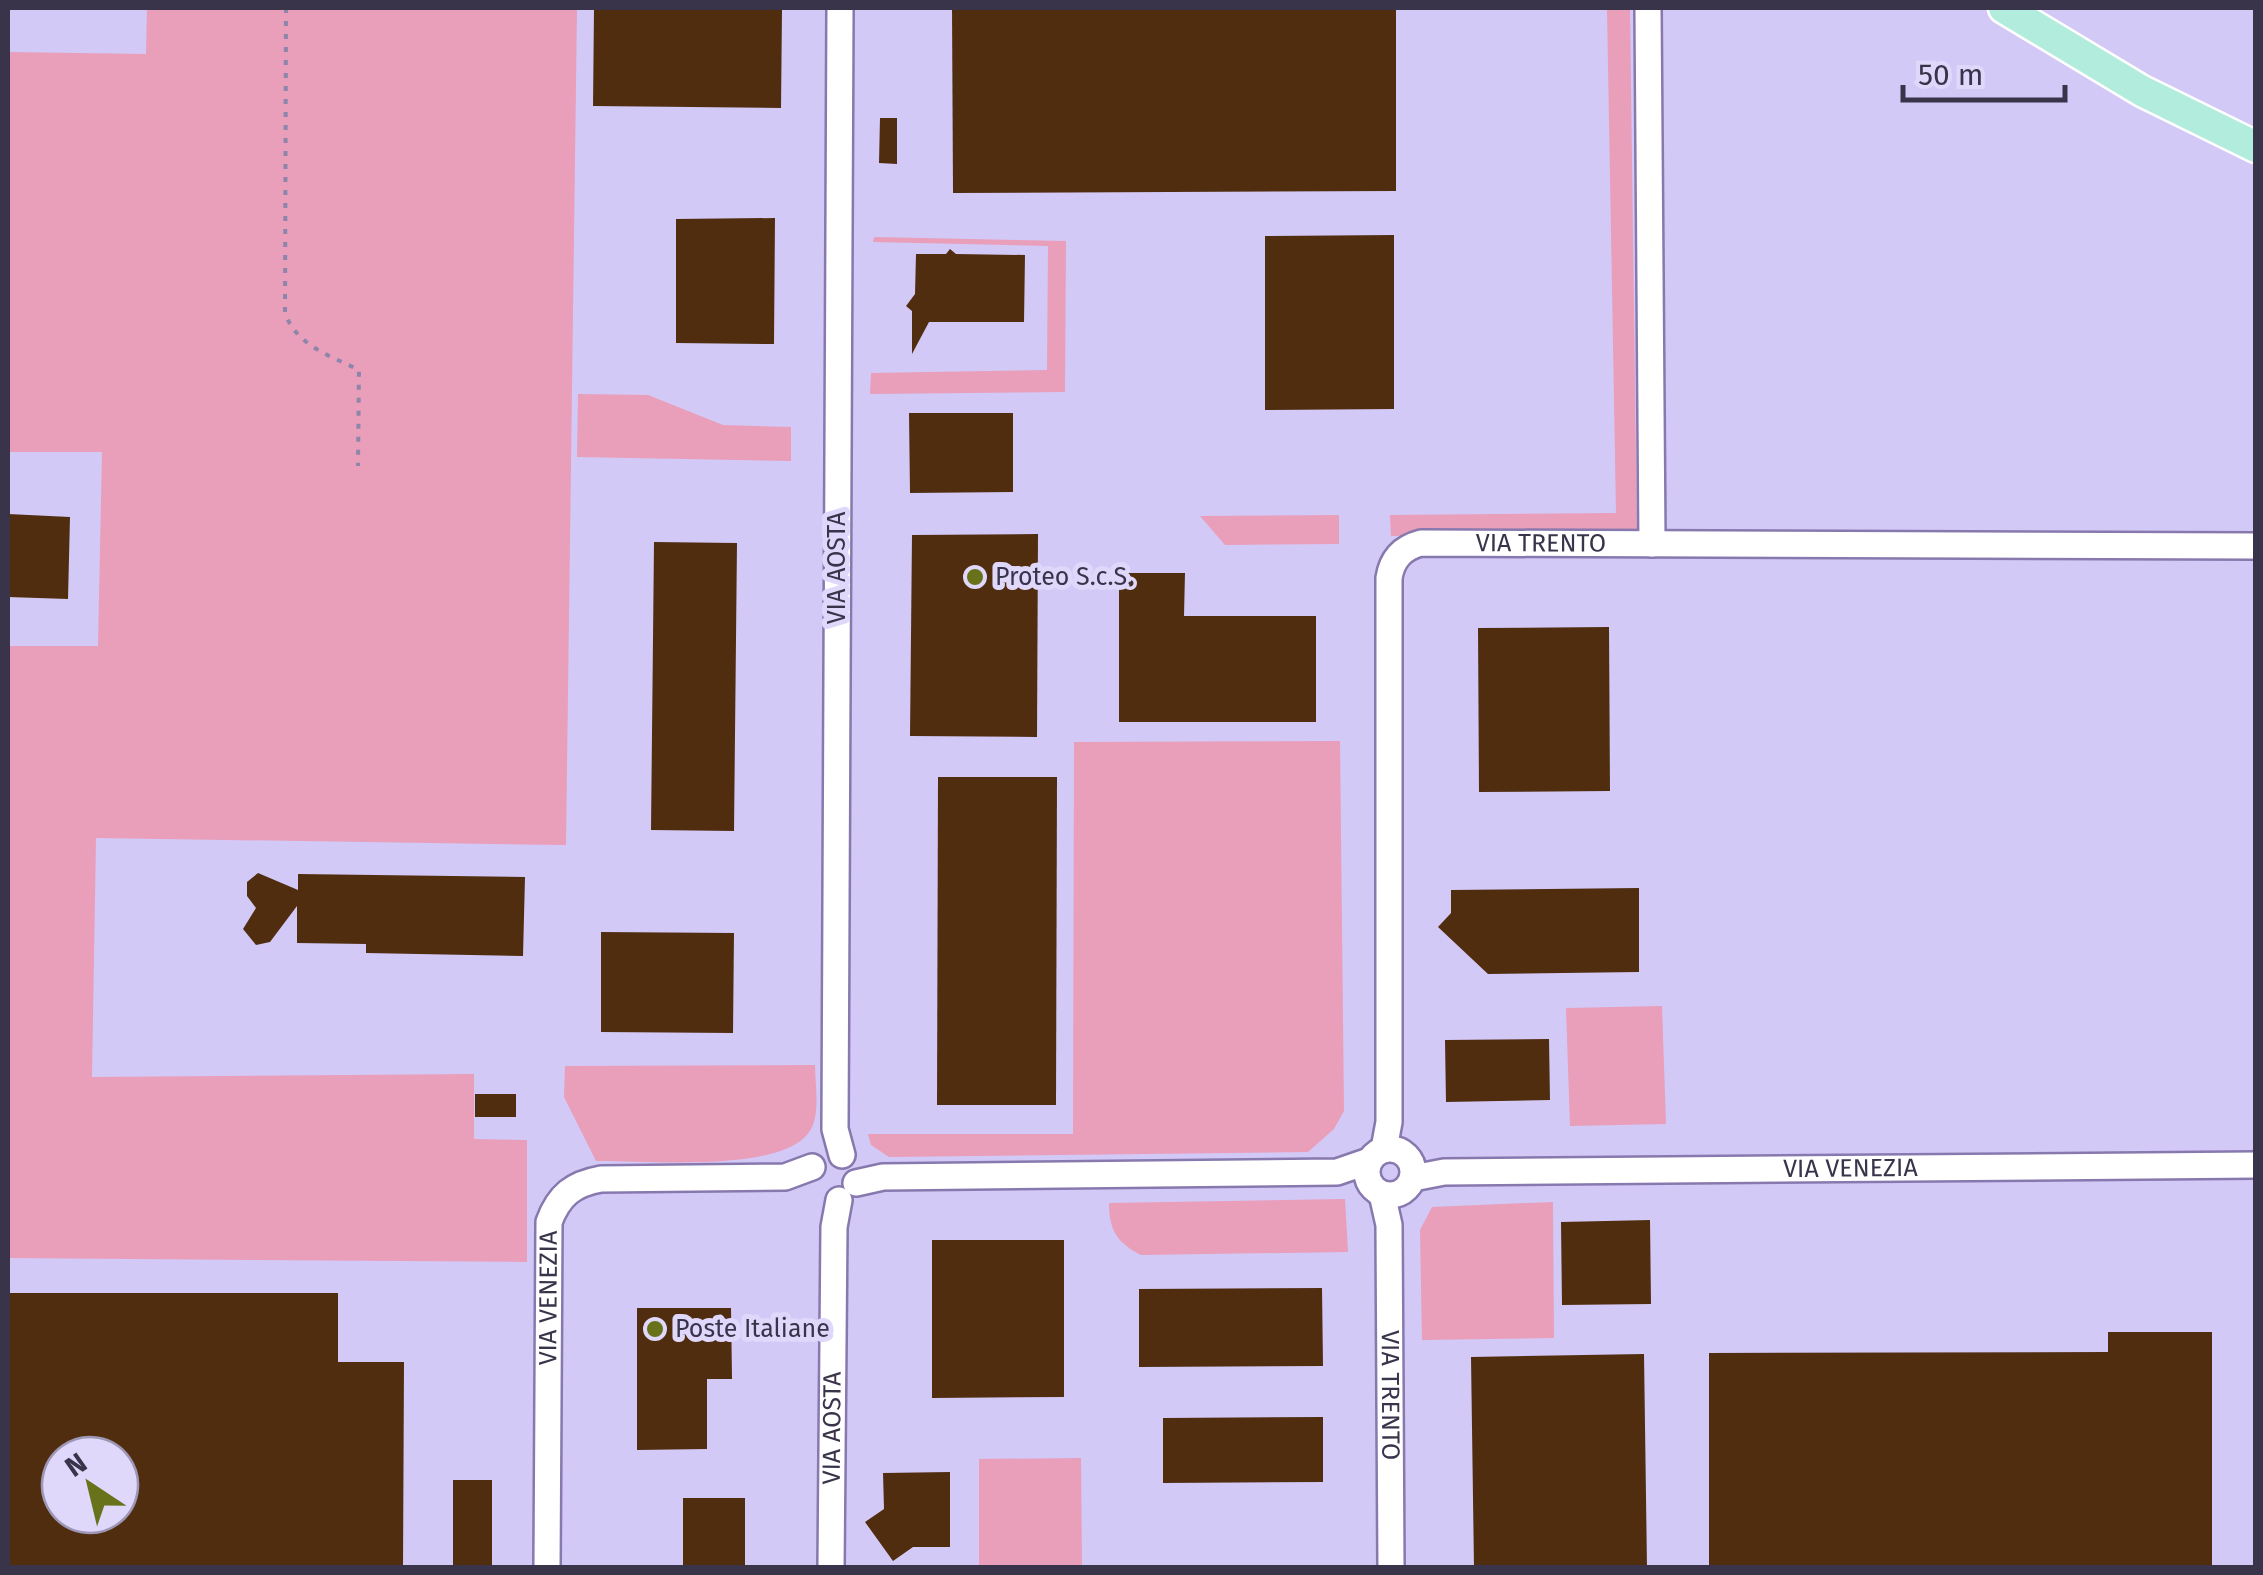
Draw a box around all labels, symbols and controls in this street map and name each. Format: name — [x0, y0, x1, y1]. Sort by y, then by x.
scale bar — [1903, 40, 2066, 102]
text: 50 m — [1918, 57, 1983, 93]
street label: VIA AOSTA — [822, 511, 852, 624]
street label: VIA TRENTO — [1476, 528, 1606, 559]
place label: Proteo S.c.S. — [995, 562, 1133, 592]
marker: Proteo S.c.S. — [964, 566, 986, 588]
street label: VIA VENEZIA — [1783, 1153, 1918, 1184]
street label: VIA VENEZIA — [533, 1230, 564, 1365]
place label: Poste Italiane — [675, 1314, 830, 1344]
marker: Poste Italiane — [644, 1318, 666, 1340]
street label: VIA TRENTO — [1375, 1330, 1405, 1460]
street label: VIA AOSTA — [817, 1371, 848, 1485]
north arrow — [40, 1435, 140, 1535]
text: N — [59, 1446, 93, 1484]

